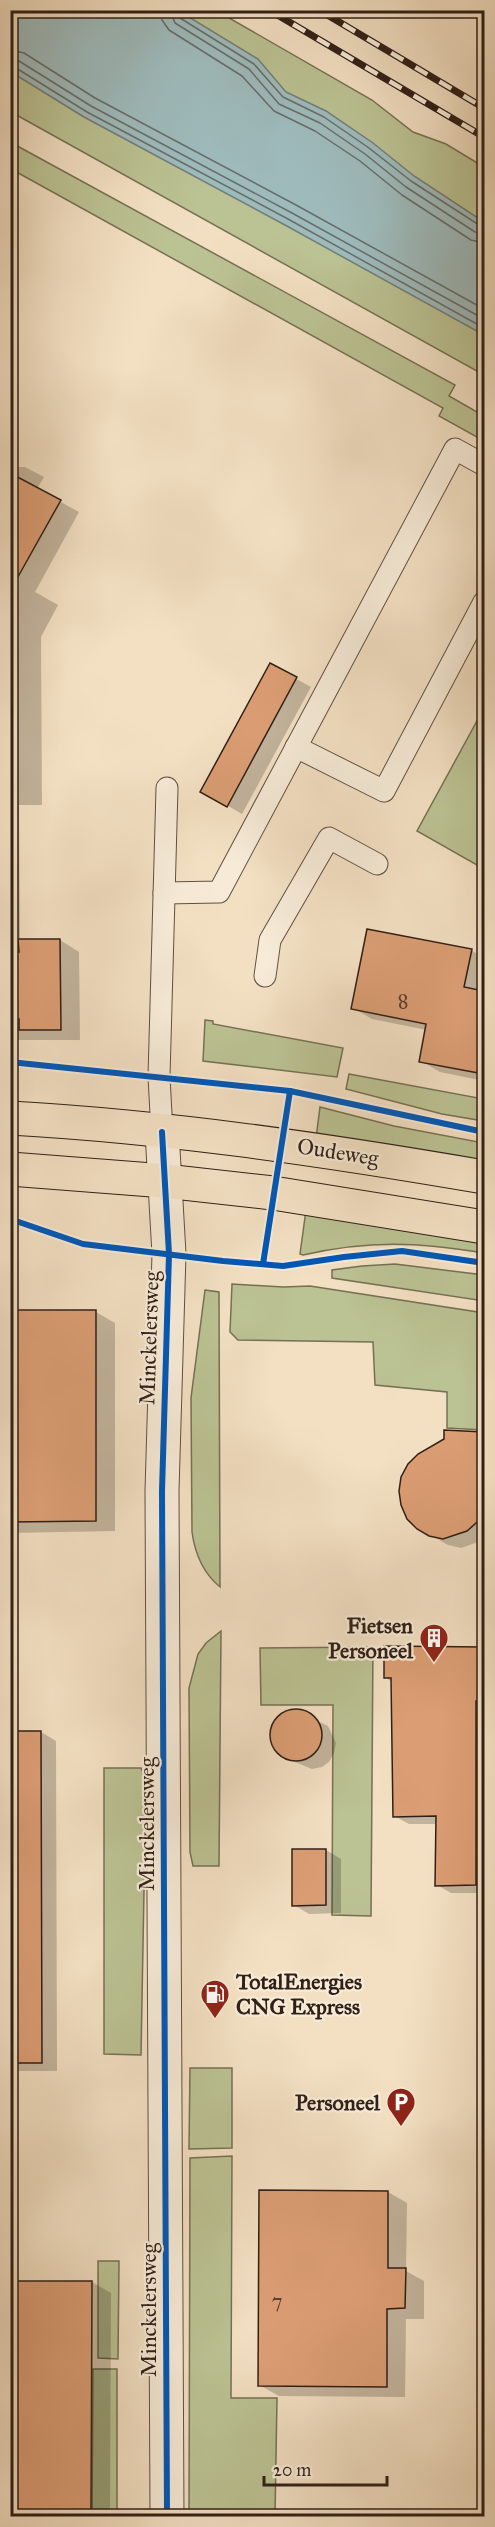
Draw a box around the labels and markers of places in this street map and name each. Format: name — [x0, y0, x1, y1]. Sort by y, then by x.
place label: Fietsen Personeel — [328, 1612, 414, 1664]
building icon: Fietsen Personeel — [418, 1622, 450, 1664]
place label: TotalEnergies CNG Express — [235, 1968, 362, 2020]
fuel station icon: TotalEnergies CNG Express — [199, 1978, 231, 2020]
parking icon: Personeel — [385, 2086, 417, 2128]
place label: Personeel — [295, 2089, 381, 2116]

